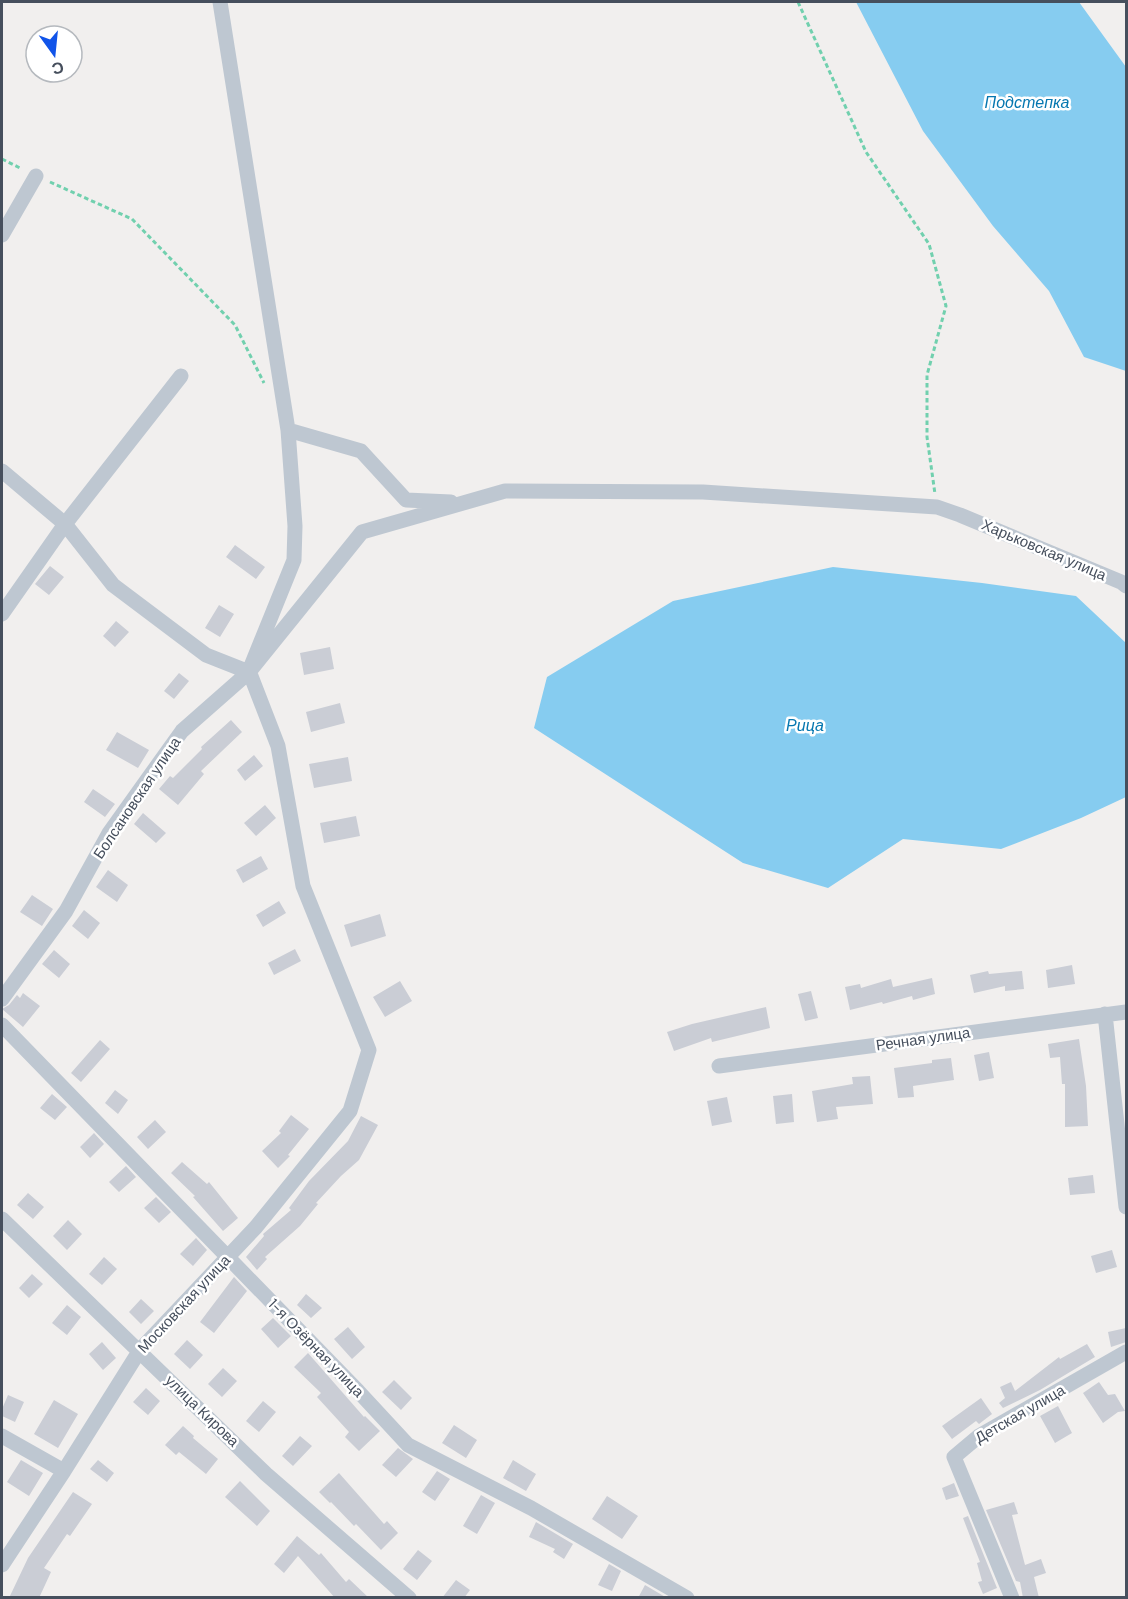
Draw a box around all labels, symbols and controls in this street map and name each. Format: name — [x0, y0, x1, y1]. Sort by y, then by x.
north arrow — [24, 24, 84, 84]
text: С — [49, 56, 66, 80]
water label: Подстепка — [985, 92, 1070, 113]
street label: Харьковская улица — [979, 515, 1110, 586]
water label: Рица — [786, 715, 824, 736]
street label: Болсановская улица — [89, 733, 186, 863]
street label: Речная улица — [875, 1022, 972, 1056]
street label: Московская улица — [133, 1250, 235, 1357]
street label: 1-я Озёрная улица — [264, 1294, 369, 1402]
street label: улица Кирова — [161, 1371, 244, 1452]
street label: Детская улица — [971, 1380, 1069, 1448]

